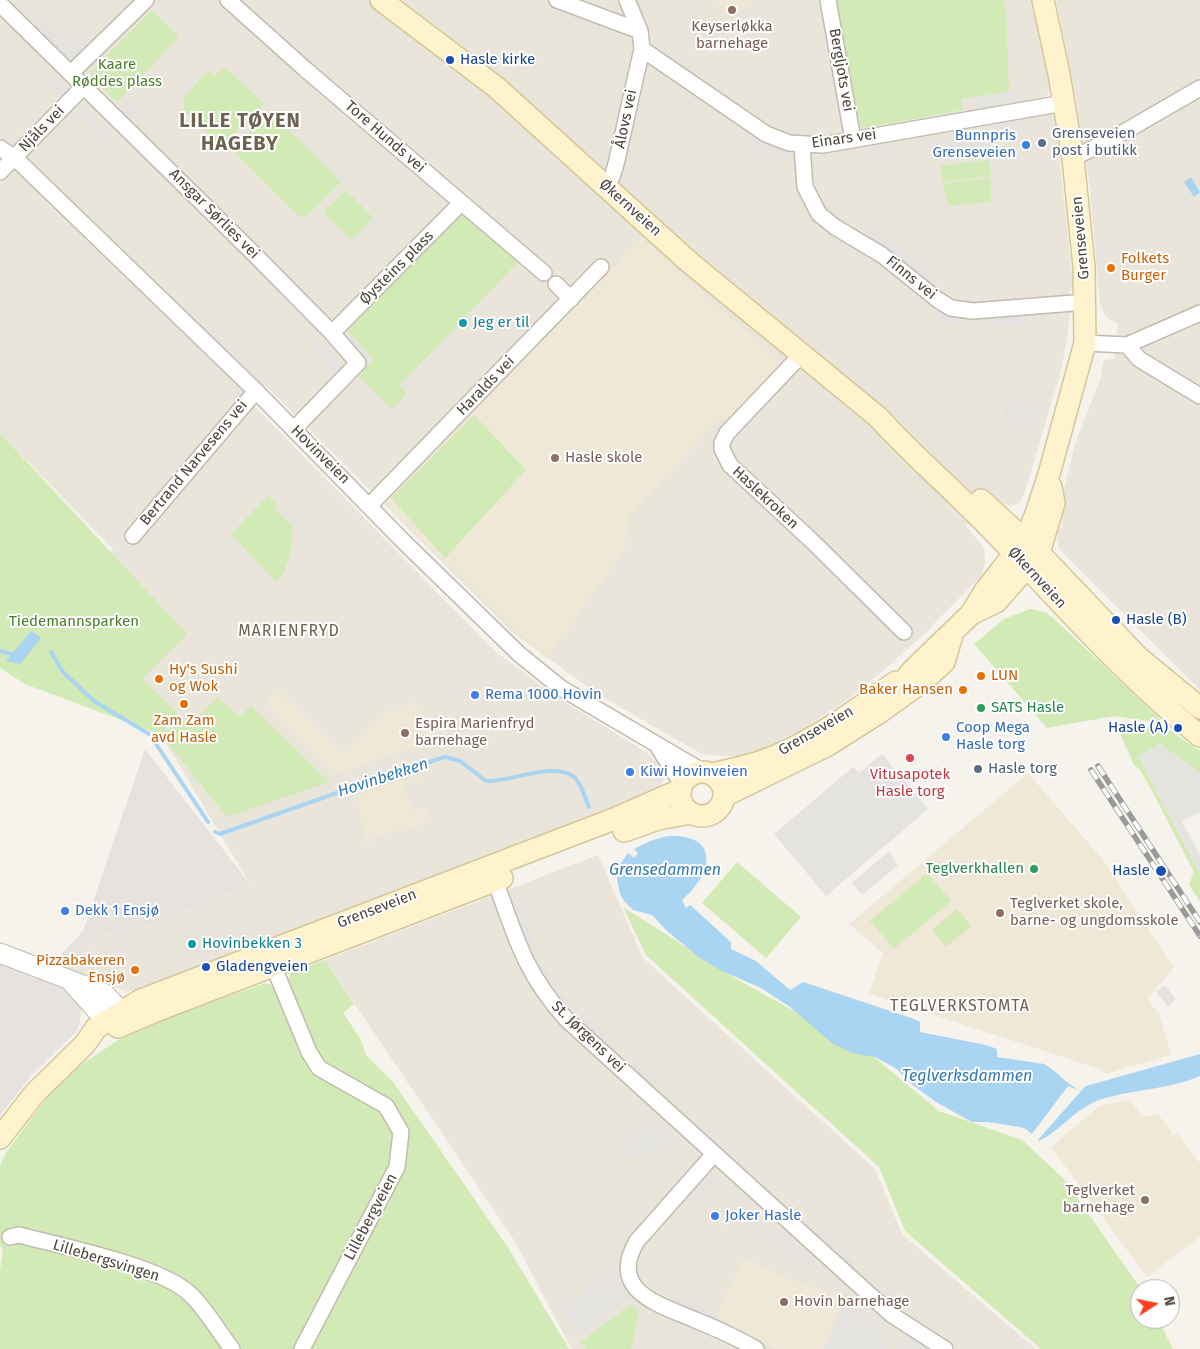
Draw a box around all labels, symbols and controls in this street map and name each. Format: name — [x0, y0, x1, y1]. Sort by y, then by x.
marker: Keyserløkka barnehage — [726, 4, 738, 16]
place label: Keyserløkka barnehage — [691, 18, 773, 53]
street label: Bergljots vei — [825, 27, 857, 113]
place label: Hasle kirke — [460, 51, 535, 69]
marker: Hasle kirke — [444, 54, 456, 66]
park label: Kaare Røddes plass — [72, 56, 162, 91]
street label: Ålovs vei — [611, 88, 641, 150]
street label: Tore Hunds vei — [341, 97, 429, 177]
street label: Njåls vei — [16, 102, 68, 156]
district label: LILLE TØYEN HAGEBY — [178, 109, 302, 156]
place label: Grenseveien post i butikk — [1052, 125, 1137, 160]
street label: Einars vei — [810, 126, 878, 152]
place label: Bunnpris Grenseveien — [932, 127, 1016, 162]
marker: Grenseveien post i butikk — [1036, 137, 1048, 149]
marker: Bunnpris Grenseveien — [1020, 139, 1032, 151]
street label: Ansgar Sørlies vei — [165, 165, 263, 263]
street label: Økernveien — [595, 175, 665, 241]
street label: Grenseveien — [1068, 196, 1094, 280]
street label: Øysteins plass — [356, 227, 438, 309]
place label: Folkets Burger — [1121, 250, 1169, 285]
street label: Finns vei — [882, 252, 940, 304]
marker: Folkets Burger — [1105, 262, 1117, 274]
place label: Jeg er til — [473, 314, 530, 332]
marker: Jeg er til — [457, 317, 469, 329]
street label: Haralds vei — [453, 353, 519, 419]
street label: Bertrand Narvesens vei — [136, 397, 252, 529]
street label: Hovinveien — [287, 422, 353, 488]
place label: Hasle skole — [565, 449, 642, 467]
marker: Hasle skole — [549, 452, 561, 464]
street label: Haslekroken — [728, 463, 802, 533]
street label: Økernveien — [1004, 544, 1070, 612]
place label: Hasle (B) — [1126, 611, 1187, 629]
park label: Tiedemannsparken — [9, 613, 139, 631]
marker: Hasle (B) — [1110, 614, 1122, 626]
district label: MARIENFRYD — [237, 622, 341, 642]
place label: Hy's Sushi og Wok — [169, 661, 238, 696]
place label: LUN — [991, 667, 1018, 685]
marker: LUN — [975, 670, 987, 682]
marker: Hy's Sushi og Wok — [153, 673, 165, 685]
place label: Baker Hansen — [859, 681, 953, 699]
marker: Baker Hansen — [957, 684, 969, 696]
place label: Rema 1000 Hovin — [485, 686, 602, 704]
marker: Rema 1000 Hovin — [469, 689, 481, 701]
marker: Zam Zam avd Hasle — [178, 698, 190, 710]
place label: SATS Hasle — [991, 699, 1064, 717]
street label: Grenseveien — [775, 702, 857, 760]
marker: SATS Hasle — [975, 702, 987, 714]
place label: Zam Zam avd Hasle — [151, 712, 217, 747]
place label: Espira Marienfryd barnehage — [415, 715, 534, 750]
place label: Coop Mega Hasle torg — [956, 719, 1030, 754]
place label: Hasle (A) — [1108, 719, 1168, 737]
marker: Hasle (A) — [1172, 722, 1184, 734]
marker: Espira Marienfryd barnehage — [399, 727, 411, 739]
marker: Coop Mega Hasle torg — [940, 731, 952, 743]
marker: Vitusapotek Hasle torg — [904, 752, 916, 764]
water label: Hovinbekken — [335, 754, 431, 802]
place label: Hasle torg — [988, 760, 1057, 778]
place label: Kiwi Hovinveien — [640, 763, 748, 781]
marker: Hasle torg — [972, 763, 984, 775]
marker: Kiwi Hovinveien — [624, 766, 636, 778]
place label: Vitusapotek Hasle torg — [870, 766, 950, 801]
place label: Teglverkhallen — [925, 860, 1024, 878]
water label: Grensedammen — [609, 861, 721, 881]
place label: Hasle — [1112, 862, 1150, 880]
marker: Teglverkhallen — [1028, 863, 1040, 875]
marker: Hasle — [1154, 864, 1168, 878]
street label: Grenseveien — [335, 886, 419, 932]
place label: Teglverket skole, barne- og ungdomsskole — [1010, 895, 1179, 930]
place label: Dekk 1 Ensjø — [75, 902, 159, 920]
marker: Dekk 1 Ensjø — [59, 905, 71, 917]
marker: Teglverket skole, barne- og ungdomsskole — [994, 907, 1006, 919]
place label: Hovinbekken 3 — [202, 935, 302, 953]
marker: Hovinbekken 3 — [186, 938, 198, 950]
place label: Pizzabakeren Ensjø — [36, 952, 125, 987]
place label: Gladengveien — [216, 958, 308, 976]
marker: Gladengveien — [200, 961, 212, 973]
marker: Pizzabakeren Ensjø — [129, 964, 141, 976]
street label: St. Jørgens vei — [547, 997, 629, 1077]
district label: TEGLVERKSTOMTA — [888, 997, 1032, 1017]
water label: Teglverksdammen — [902, 1067, 1032, 1087]
street label: Lillebergveien — [341, 1171, 401, 1263]
place label: Teglverket barnehage — [1063, 1182, 1135, 1217]
marker: Teglverket barnehage — [1139, 1194, 1151, 1206]
place label: Joker Hasle — [725, 1207, 802, 1225]
marker: Joker Hasle — [709, 1210, 721, 1222]
street label: Lillebergsvingen — [50, 1236, 162, 1286]
north arrow — [1130, 1279, 1180, 1329]
place label: Hovin barnehage — [794, 1293, 909, 1311]
text: N — [1160, 1295, 1178, 1307]
marker: Hovin barnehage — [778, 1296, 790, 1308]

